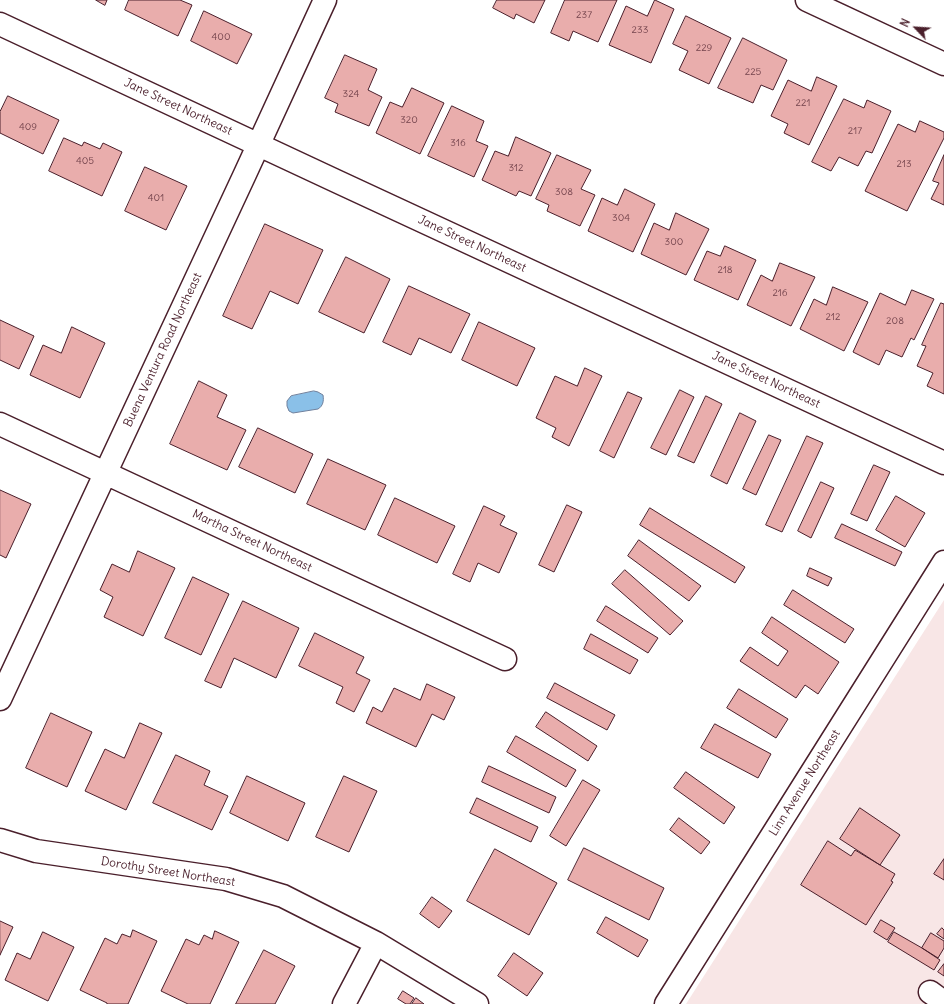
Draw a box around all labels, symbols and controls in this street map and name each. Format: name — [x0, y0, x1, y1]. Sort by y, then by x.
north arrow — [896, 8, 936, 48]
house number: 237 — [576, 9, 592, 21]
text: N — [897, 17, 913, 29]
house number: 233 — [632, 24, 648, 36]
house number: 400 — [212, 31, 230, 43]
house number: 229 — [696, 42, 712, 54]
house number: 225 — [745, 66, 761, 78]
street label: Jane Street Northeast — [122, 76, 234, 138]
house number: 324 — [343, 88, 359, 100]
house number: 221 — [796, 97, 810, 109]
house number: 320 — [400, 114, 418, 126]
house number: 409 — [19, 121, 37, 133]
house number: 217 — [848, 125, 862, 137]
house number: 316 — [450, 137, 466, 149]
house number: 405 — [76, 155, 94, 167]
house number: 213 — [896, 158, 912, 170]
house number: 312 — [508, 162, 524, 174]
house number: 308 — [555, 186, 573, 198]
house number: 401 — [148, 192, 164, 204]
house number: 304 — [612, 212, 630, 224]
street label: Jane Street Northeast — [416, 213, 528, 275]
house number: 300 — [665, 236, 683, 248]
house number: 218 — [717, 264, 733, 276]
street label: Buena Ventura Road Northeast — [121, 271, 205, 429]
house number: 216 — [772, 287, 788, 299]
house number: 212 — [826, 311, 840, 323]
house number: 208 — [886, 315, 904, 327]
street label: Jane Street Northeast — [710, 349, 822, 411]
street label: Martha Street Northeast — [190, 507, 314, 575]
street label: Linn Avenue Northeast — [766, 727, 844, 839]
street label: Dorothy Street Northeast — [100, 854, 236, 890]

